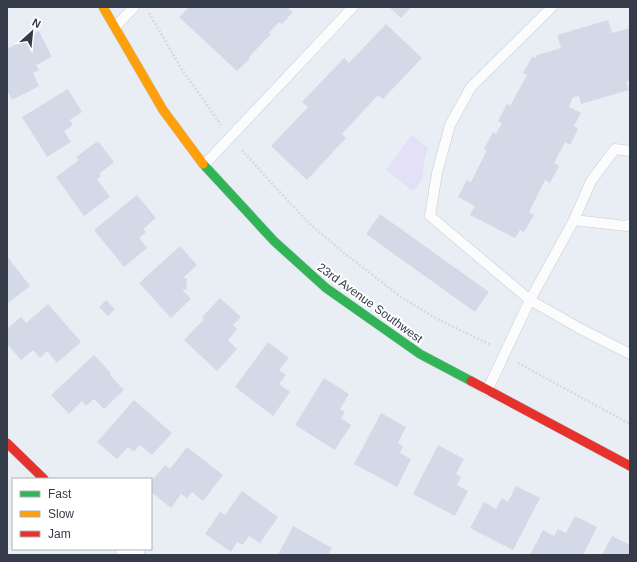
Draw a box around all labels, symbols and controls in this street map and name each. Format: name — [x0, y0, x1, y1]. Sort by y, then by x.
north arrow — [12, 12, 52, 52]
text: N — [30, 16, 43, 30]
street label: 23rd Avenue Southwest — [315, 260, 426, 346]
legend — [12, 478, 152, 550]
text: Fast — [48, 487, 72, 501]
text: Slow — [48, 507, 74, 521]
text: Jam — [48, 527, 71, 541]

